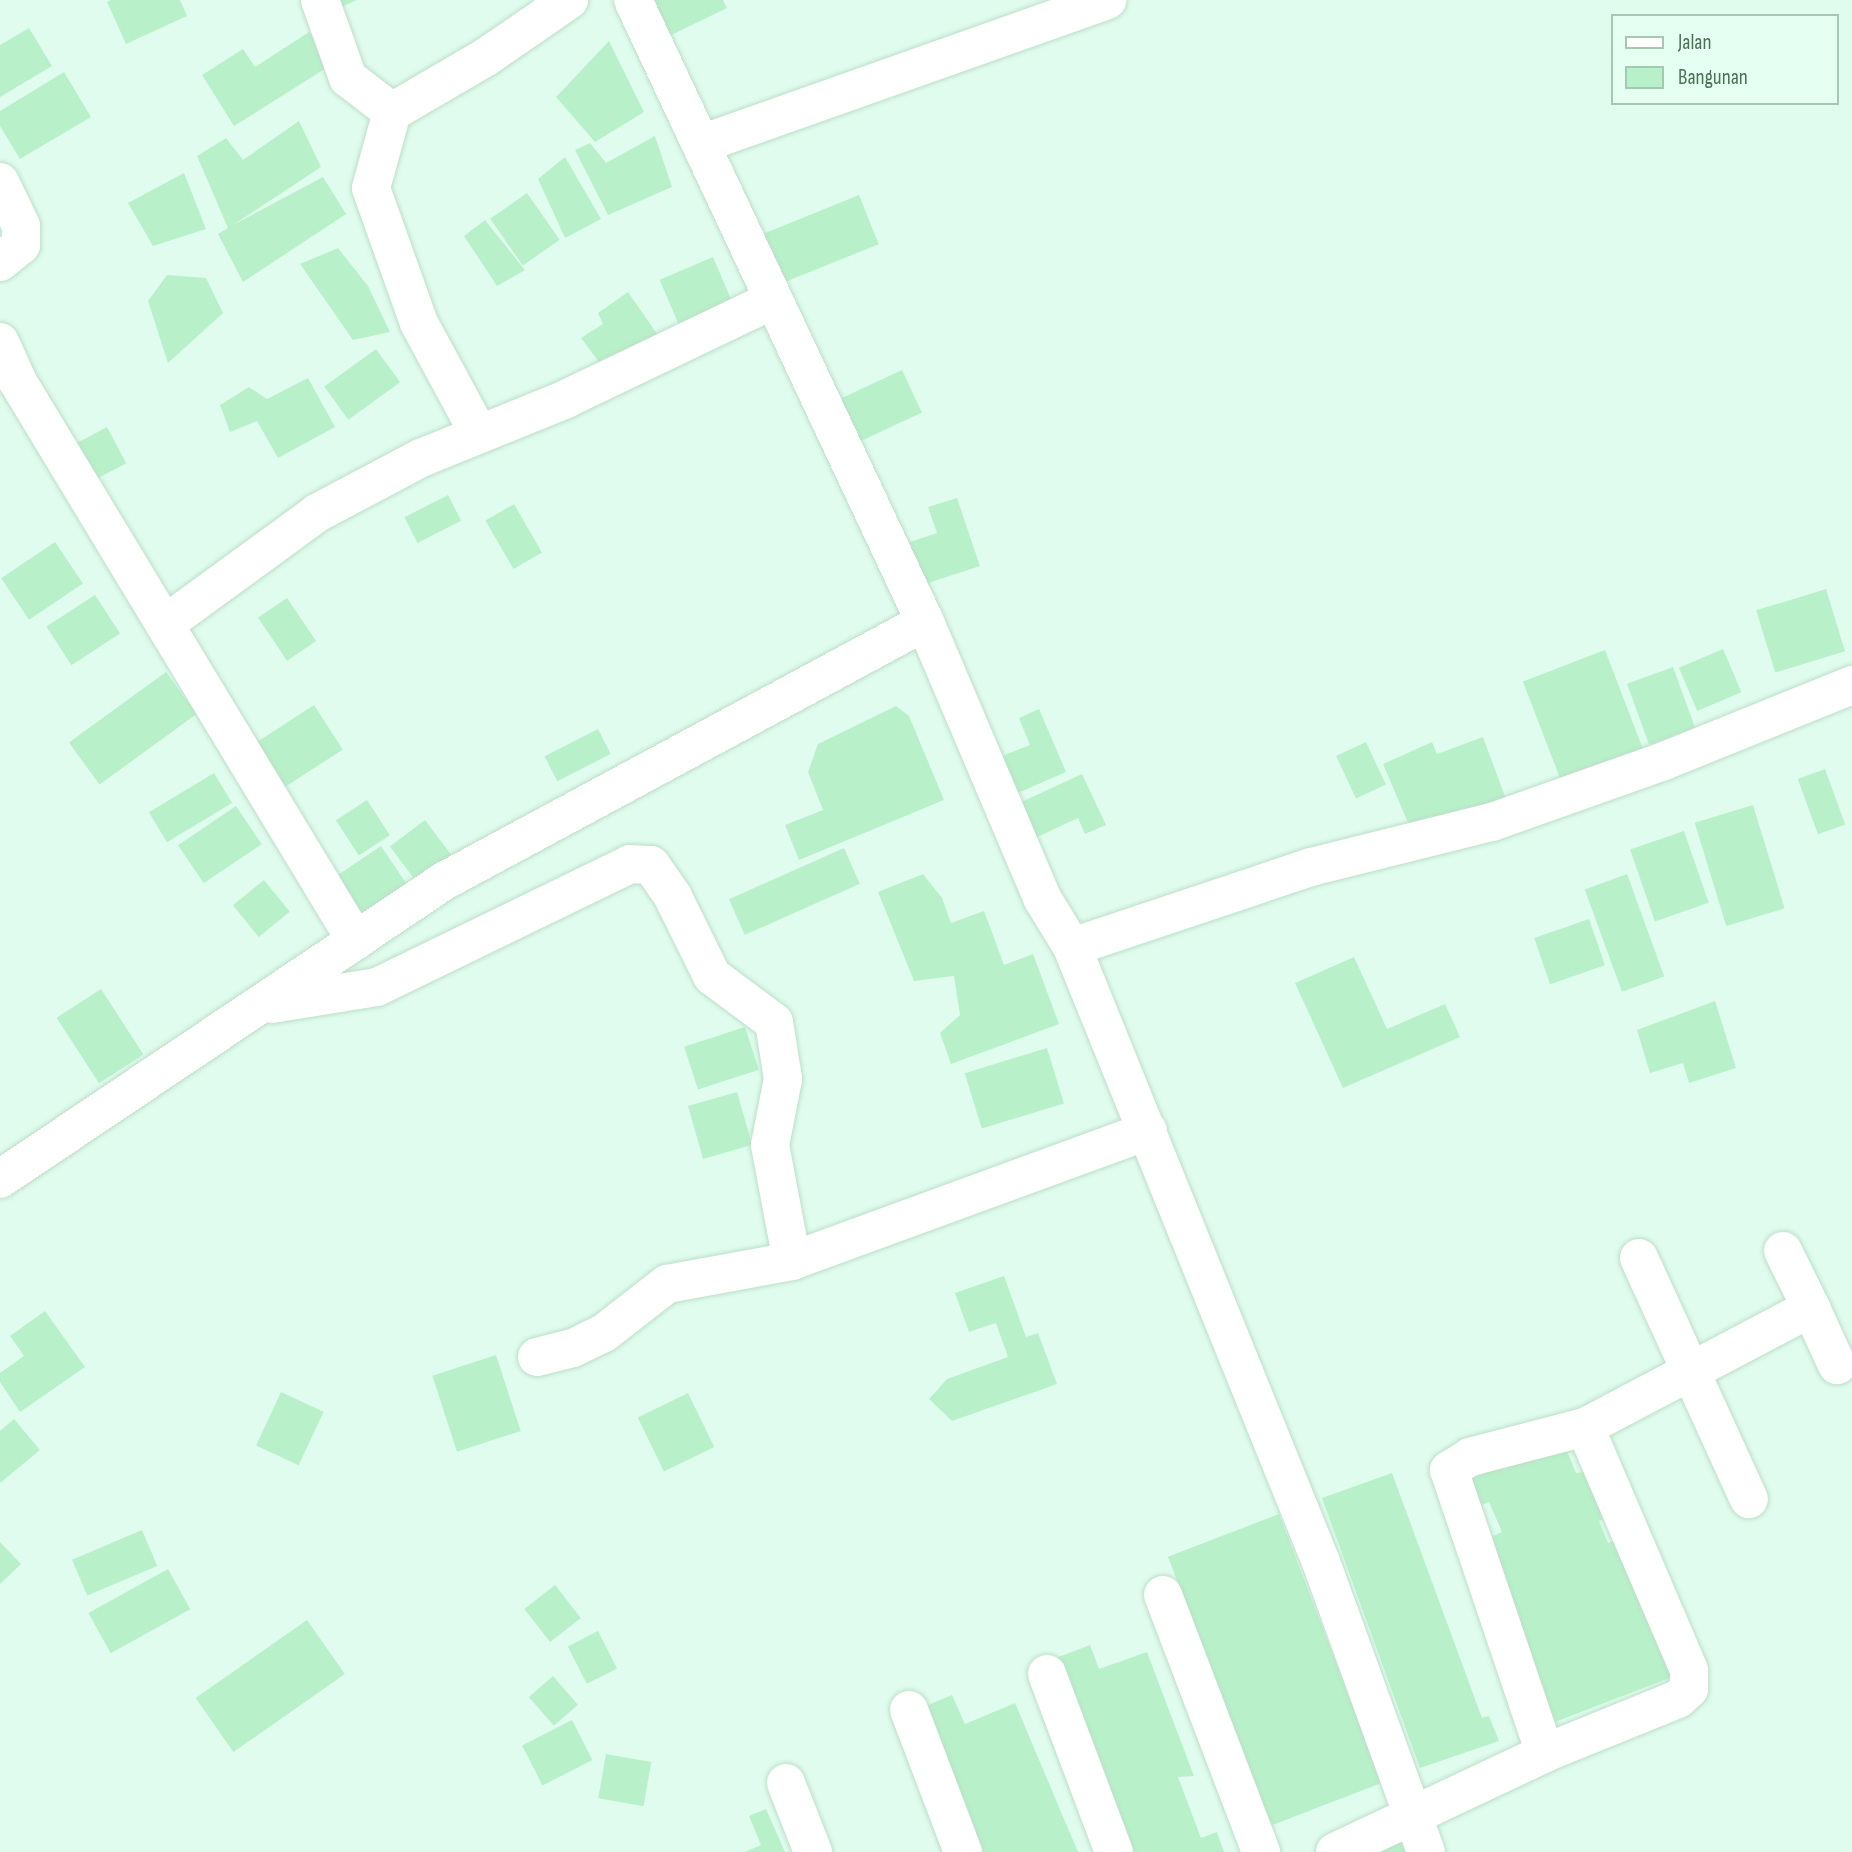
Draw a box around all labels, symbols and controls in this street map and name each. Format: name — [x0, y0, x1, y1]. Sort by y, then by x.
legend — [1610, 14, 1838, 105]
text: Jalan — [1678, 30, 1711, 55]
text: Bangunan — [1678, 65, 1748, 90]

